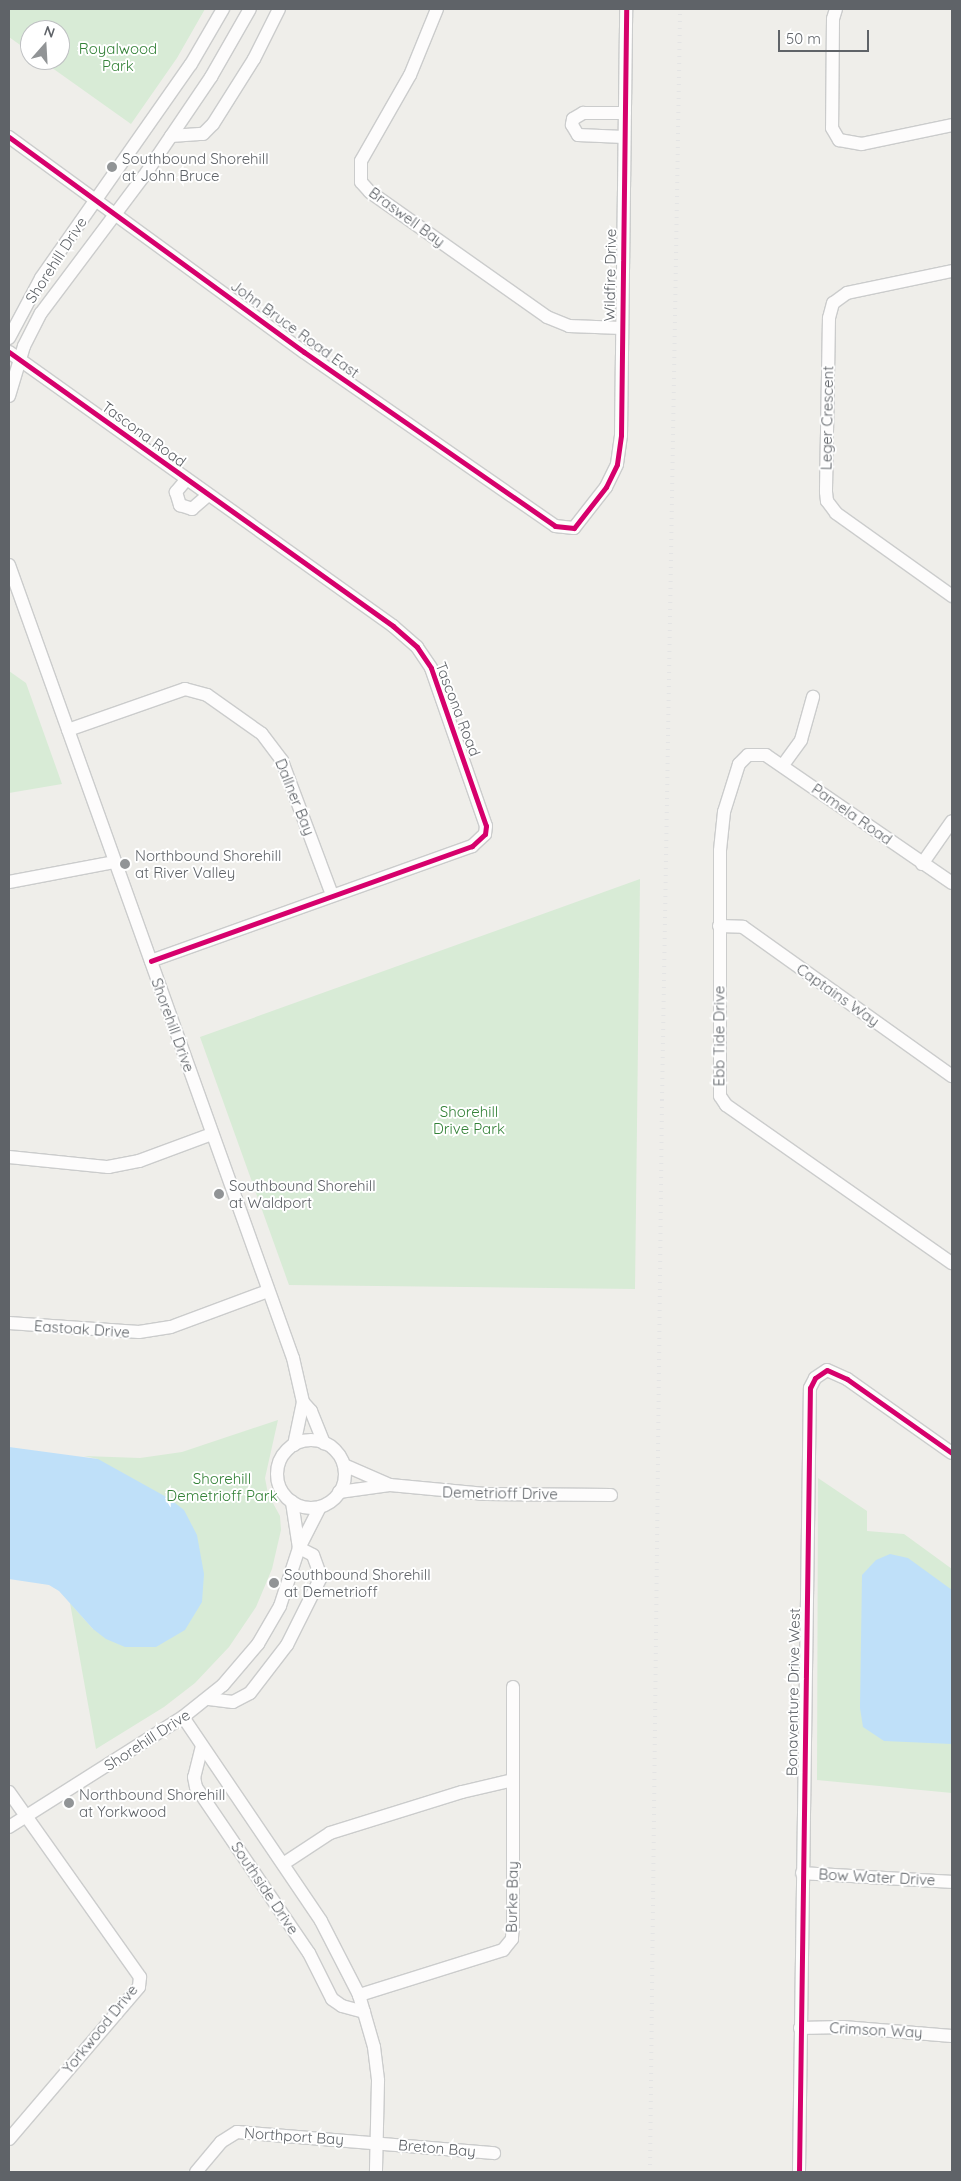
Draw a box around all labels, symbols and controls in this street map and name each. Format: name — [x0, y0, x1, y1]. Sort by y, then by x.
north arrow — [20, 20, 70, 70]
scale bar — [781, 20, 872, 52]
text: N — [42, 22, 57, 42]
text: 50 m — [786, 29, 821, 48]
park label: Royalwood Park — [79, 39, 157, 74]
place label: Southbound Shorehill at John Bruce — [122, 149, 269, 184]
marker: Southbound Shorehill at John Bruce — [106, 161, 118, 173]
street label: Braswell Bay — [365, 183, 449, 251]
street label: Shorehill Drive — [22, 214, 90, 306]
street label: Wildfire Drive — [600, 228, 620, 322]
street label: John Bruce Road East — [227, 276, 363, 382]
street label: Leger Crescent — [817, 366, 837, 470]
street label: Tascona Road — [98, 397, 190, 471]
street label: Tascona Road — [432, 659, 484, 759]
street label: Dallner Bay — [271, 756, 319, 838]
street label: Pamela Road — [808, 780, 896, 848]
place label: Northbound Shorehill at River Valley — [135, 846, 281, 881]
marker: Northbound Shorehill at River Valley — [119, 858, 131, 870]
street label: Captains Way — [793, 960, 883, 1030]
street label: Shorehill Drive — [148, 976, 198, 1074]
street label: Ebb Tide Drive — [710, 986, 728, 1086]
park label: Shorehill Drive Park — [433, 1102, 505, 1137]
place label: Southbound Shorehill at Waldport — [229, 1176, 376, 1211]
marker: Southbound Shorehill at Waldport — [213, 1188, 225, 1200]
street label: Eastoak Drive — [33, 1317, 131, 1341]
park label: Shorehill Demetrioff Park — [166, 1469, 278, 1504]
street label: Demetrioff Drive — [442, 1483, 558, 1503]
place label: Southbound Shorehill at Demetrioff — [284, 1565, 431, 1600]
marker: Southbound Shorehill at Demetrioff — [268, 1577, 280, 1589]
street label: Bonaventure Drive West — [783, 1608, 803, 1776]
street label: Shorehill Drive — [101, 1706, 193, 1774]
place label: Northbound Shorehill at Yorkwood — [79, 1785, 225, 1820]
marker: Northbound Shorehill at Yorkwood — [63, 1797, 75, 1809]
street label: Southside Drive — [227, 1838, 303, 1938]
street label: Burke Bay — [502, 1861, 522, 1933]
street label: Bow Water Drive — [818, 1865, 936, 1889]
street label: Yorkwood Drive — [59, 1981, 141, 2077]
street label: Crimson Way — [829, 2019, 923, 2041]
street label: Northport Bay — [244, 2124, 344, 2148]
street label: Breton Bay — [397, 2136, 477, 2160]

